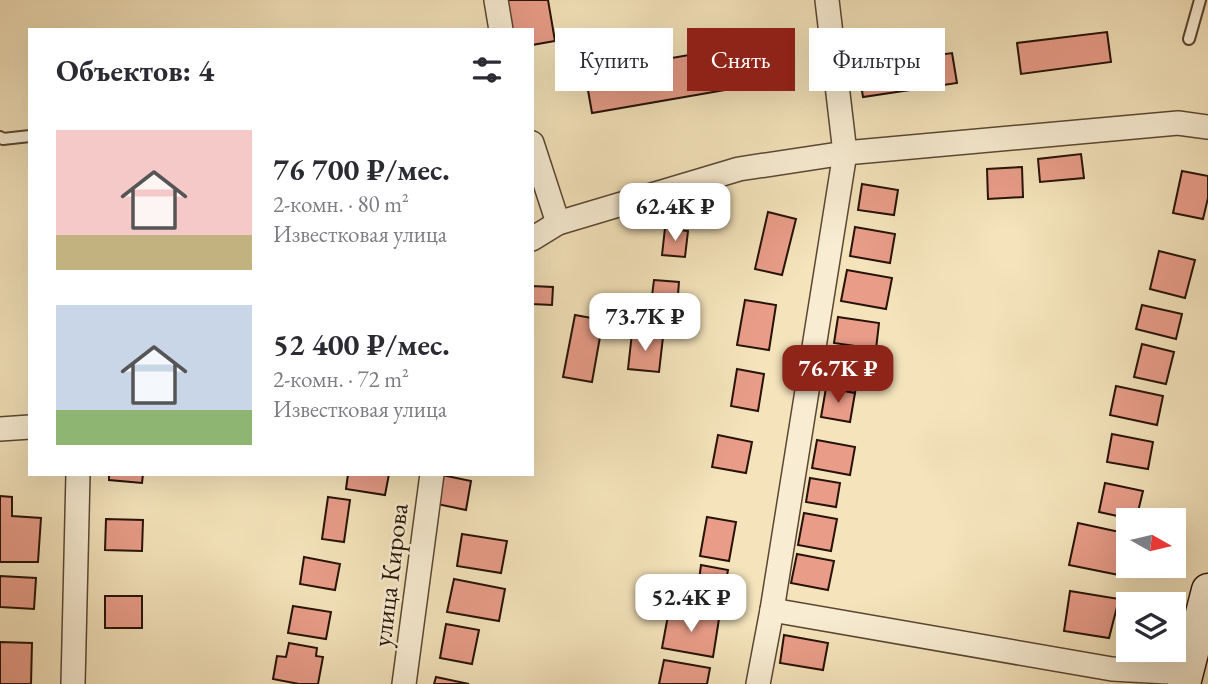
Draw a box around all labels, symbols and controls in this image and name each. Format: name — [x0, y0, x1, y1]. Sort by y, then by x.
chip: Купить — [555, 28, 673, 91]
chip: Снять — [687, 28, 795, 91]
chip: Фильтры — [809, 28, 945, 91]
text: Объектов: 4 — [56, 51, 214, 90]
icon: filters — [468, 51, 506, 89]
text: 76 700 ₽/мес. — [273, 150, 450, 189]
icon: home — [112, 158, 196, 242]
pin: 62.4K ₽ — [610, 184, 740, 243]
text: 2-комн. · 80 m² — [273, 189, 409, 219]
text: 62.4K ₽ — [635, 191, 715, 221]
text: Известковая улица — [273, 219, 447, 249]
pin: 73.7K ₽ — [580, 294, 710, 353]
text: 73.7K ₽ — [605, 301, 685, 331]
text: 52 400 ₽/мес. — [273, 325, 450, 364]
icon: home — [112, 333, 196, 417]
pin: 76.7K ₽ — [773, 346, 903, 405]
text: 76.7K ₽ — [798, 353, 878, 383]
text: 2-комн. · 72 m² — [273, 364, 409, 394]
text: Известковая улица — [273, 394, 447, 424]
street label: улица Кирова — [364, 501, 416, 649]
north arrow — [1116, 508, 1186, 578]
map controls — [1116, 508, 1186, 662]
pin: 52.4K ₽ — [626, 574, 756, 634]
text: 52.4K ₽ — [651, 582, 731, 612]
button: layers — [1116, 592, 1186, 662]

